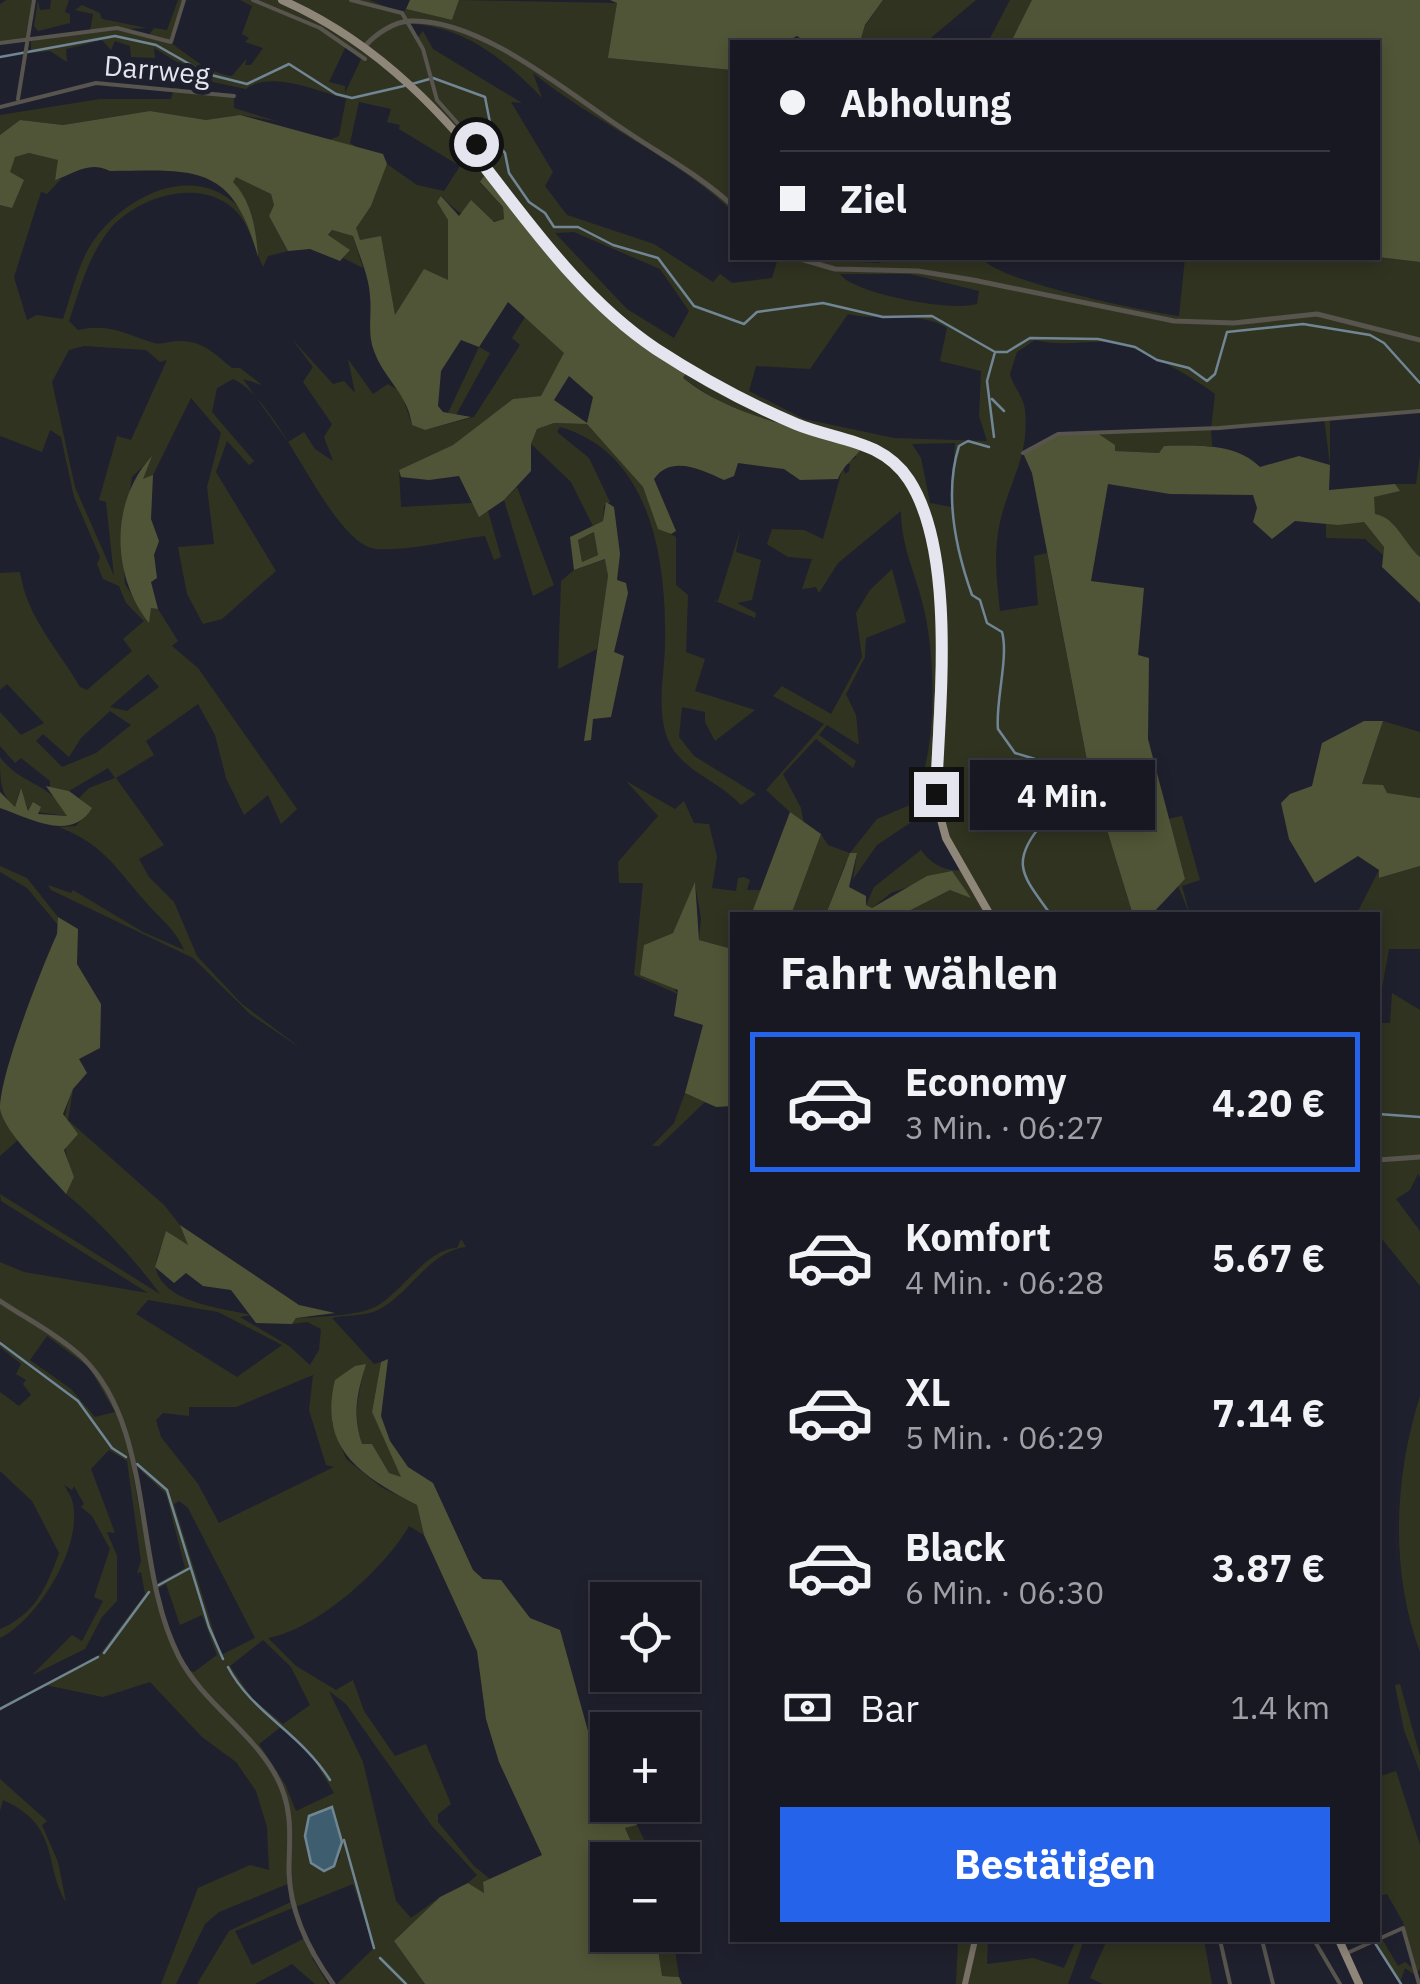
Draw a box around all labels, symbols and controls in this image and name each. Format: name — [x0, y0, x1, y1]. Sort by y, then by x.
street label: Darrweg — [103, 46, 212, 93]
text: Abholung — [840, 78, 1011, 127]
route start — [454, 122, 499, 167]
text: Ziel — [840, 174, 907, 223]
callout: 4 Min. — [971, 759, 1156, 829]
route end — [914, 772, 959, 817]
text: 4 Min. — [1017, 774, 1108, 816]
text: Fahrt wählen — [780, 943, 1059, 1001]
icon: car — [785, 1057, 875, 1147]
text: Economy — [905, 1057, 1067, 1106]
text: 4.20 € — [1212, 1078, 1325, 1127]
text: 3 Min. · 06:27 — [905, 1106, 1104, 1148]
icon: car — [785, 1212, 875, 1302]
text: Komfort — [905, 1212, 1051, 1261]
text: 5.67 € — [1212, 1233, 1325, 1282]
text: 4 Min. · 06:28 — [905, 1261, 1104, 1303]
icon: car — [785, 1367, 875, 1457]
text: XL — [905, 1367, 951, 1416]
text: 7.14 € — [1212, 1388, 1325, 1437]
text: 5 Min. · 06:29 — [905, 1416, 1104, 1458]
icon: car — [785, 1522, 875, 1612]
text: Black — [905, 1522, 1005, 1571]
text: 3.87 € — [1212, 1543, 1325, 1592]
text: 6 Min. · 06:30 — [905, 1571, 1104, 1613]
map controls — [590, 1582, 700, 1952]
button: locate — [590, 1582, 700, 1692]
icon: cash — [780, 1680, 835, 1735]
text: Bar — [860, 1683, 919, 1732]
text: 1.4 km — [1231, 1686, 1330, 1728]
button: + — [590, 1712, 700, 1822]
button: Bestätigen — [780, 1807, 1330, 1922]
button: − — [590, 1842, 700, 1952]

